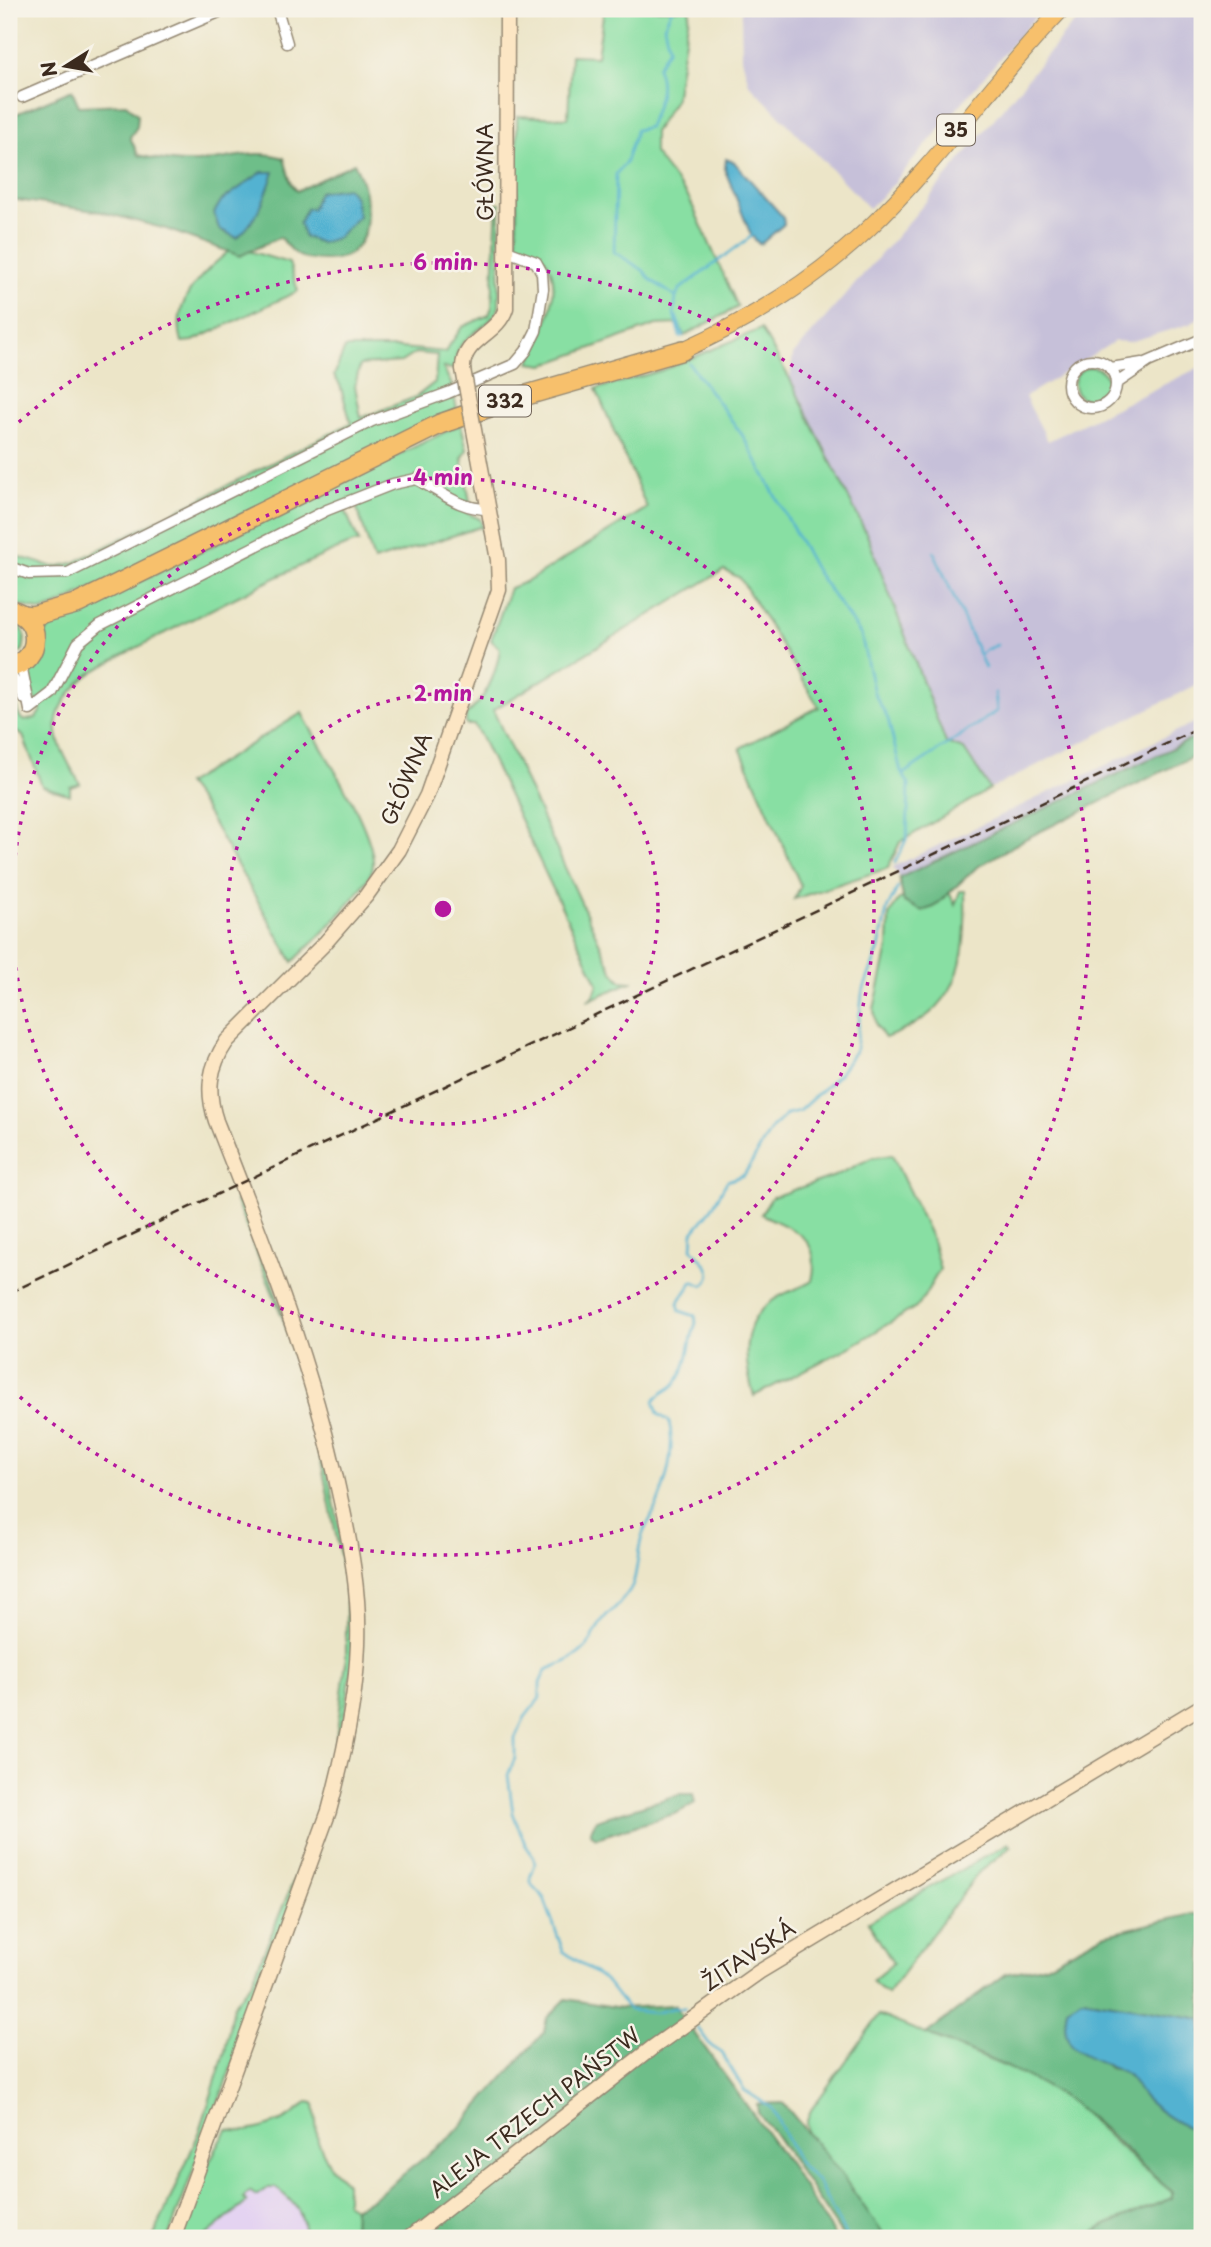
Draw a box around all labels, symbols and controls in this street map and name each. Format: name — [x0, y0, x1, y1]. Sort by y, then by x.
north arrow — [32, 32, 102, 102]
text: N — [33, 59, 64, 79]
road number: 35 — [937, 114, 975, 146]
street label: GŁÓWNA — [468, 123, 500, 221]
text: 6 min — [413, 245, 473, 277]
road number: 332 — [479, 386, 531, 416]
text: 4 min — [413, 460, 473, 492]
text: 2 min — [414, 676, 472, 708]
street label: GŁÓWNA — [371, 727, 439, 830]
centre of rings — [431, 897, 455, 921]
street label: ŽITAVSKÁ — [695, 1911, 801, 1997]
street label: ALEJA TRZECH PAŃSTW — [421, 2018, 647, 2204]

